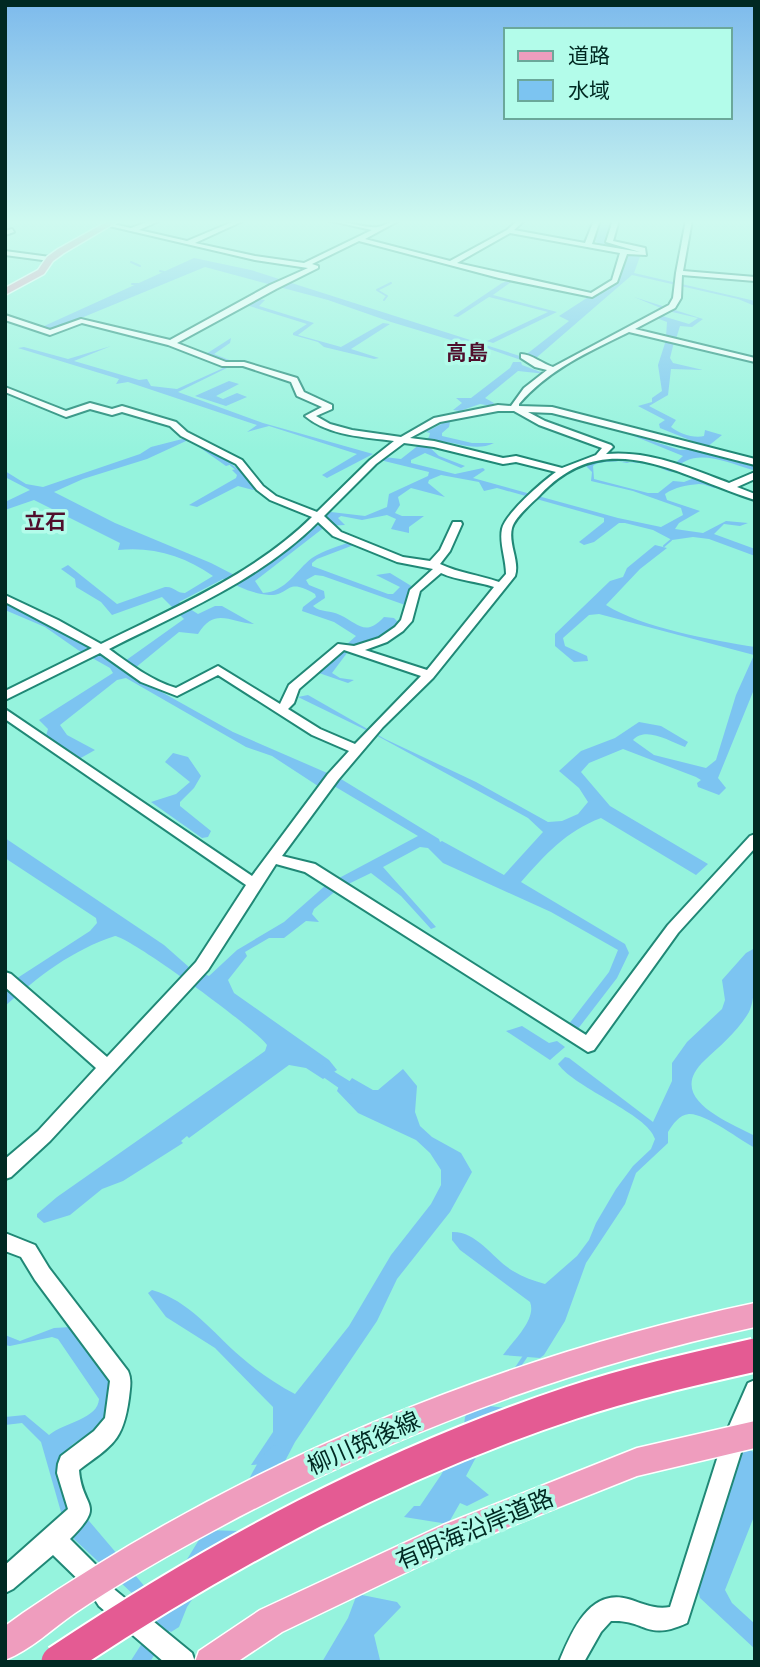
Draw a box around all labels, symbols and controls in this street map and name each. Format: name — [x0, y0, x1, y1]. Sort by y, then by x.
legend — [504, 28, 732, 119]
text: 道路 — [568, 41, 610, 69]
text: 水域 — [568, 76, 610, 104]
district label: 高島 — [446, 338, 488, 366]
district label: 立石 — [24, 507, 66, 535]
street label: 柳川筑後線 — [301, 1403, 425, 1481]
street label: 有明海沿岸道路 — [390, 1480, 558, 1576]

